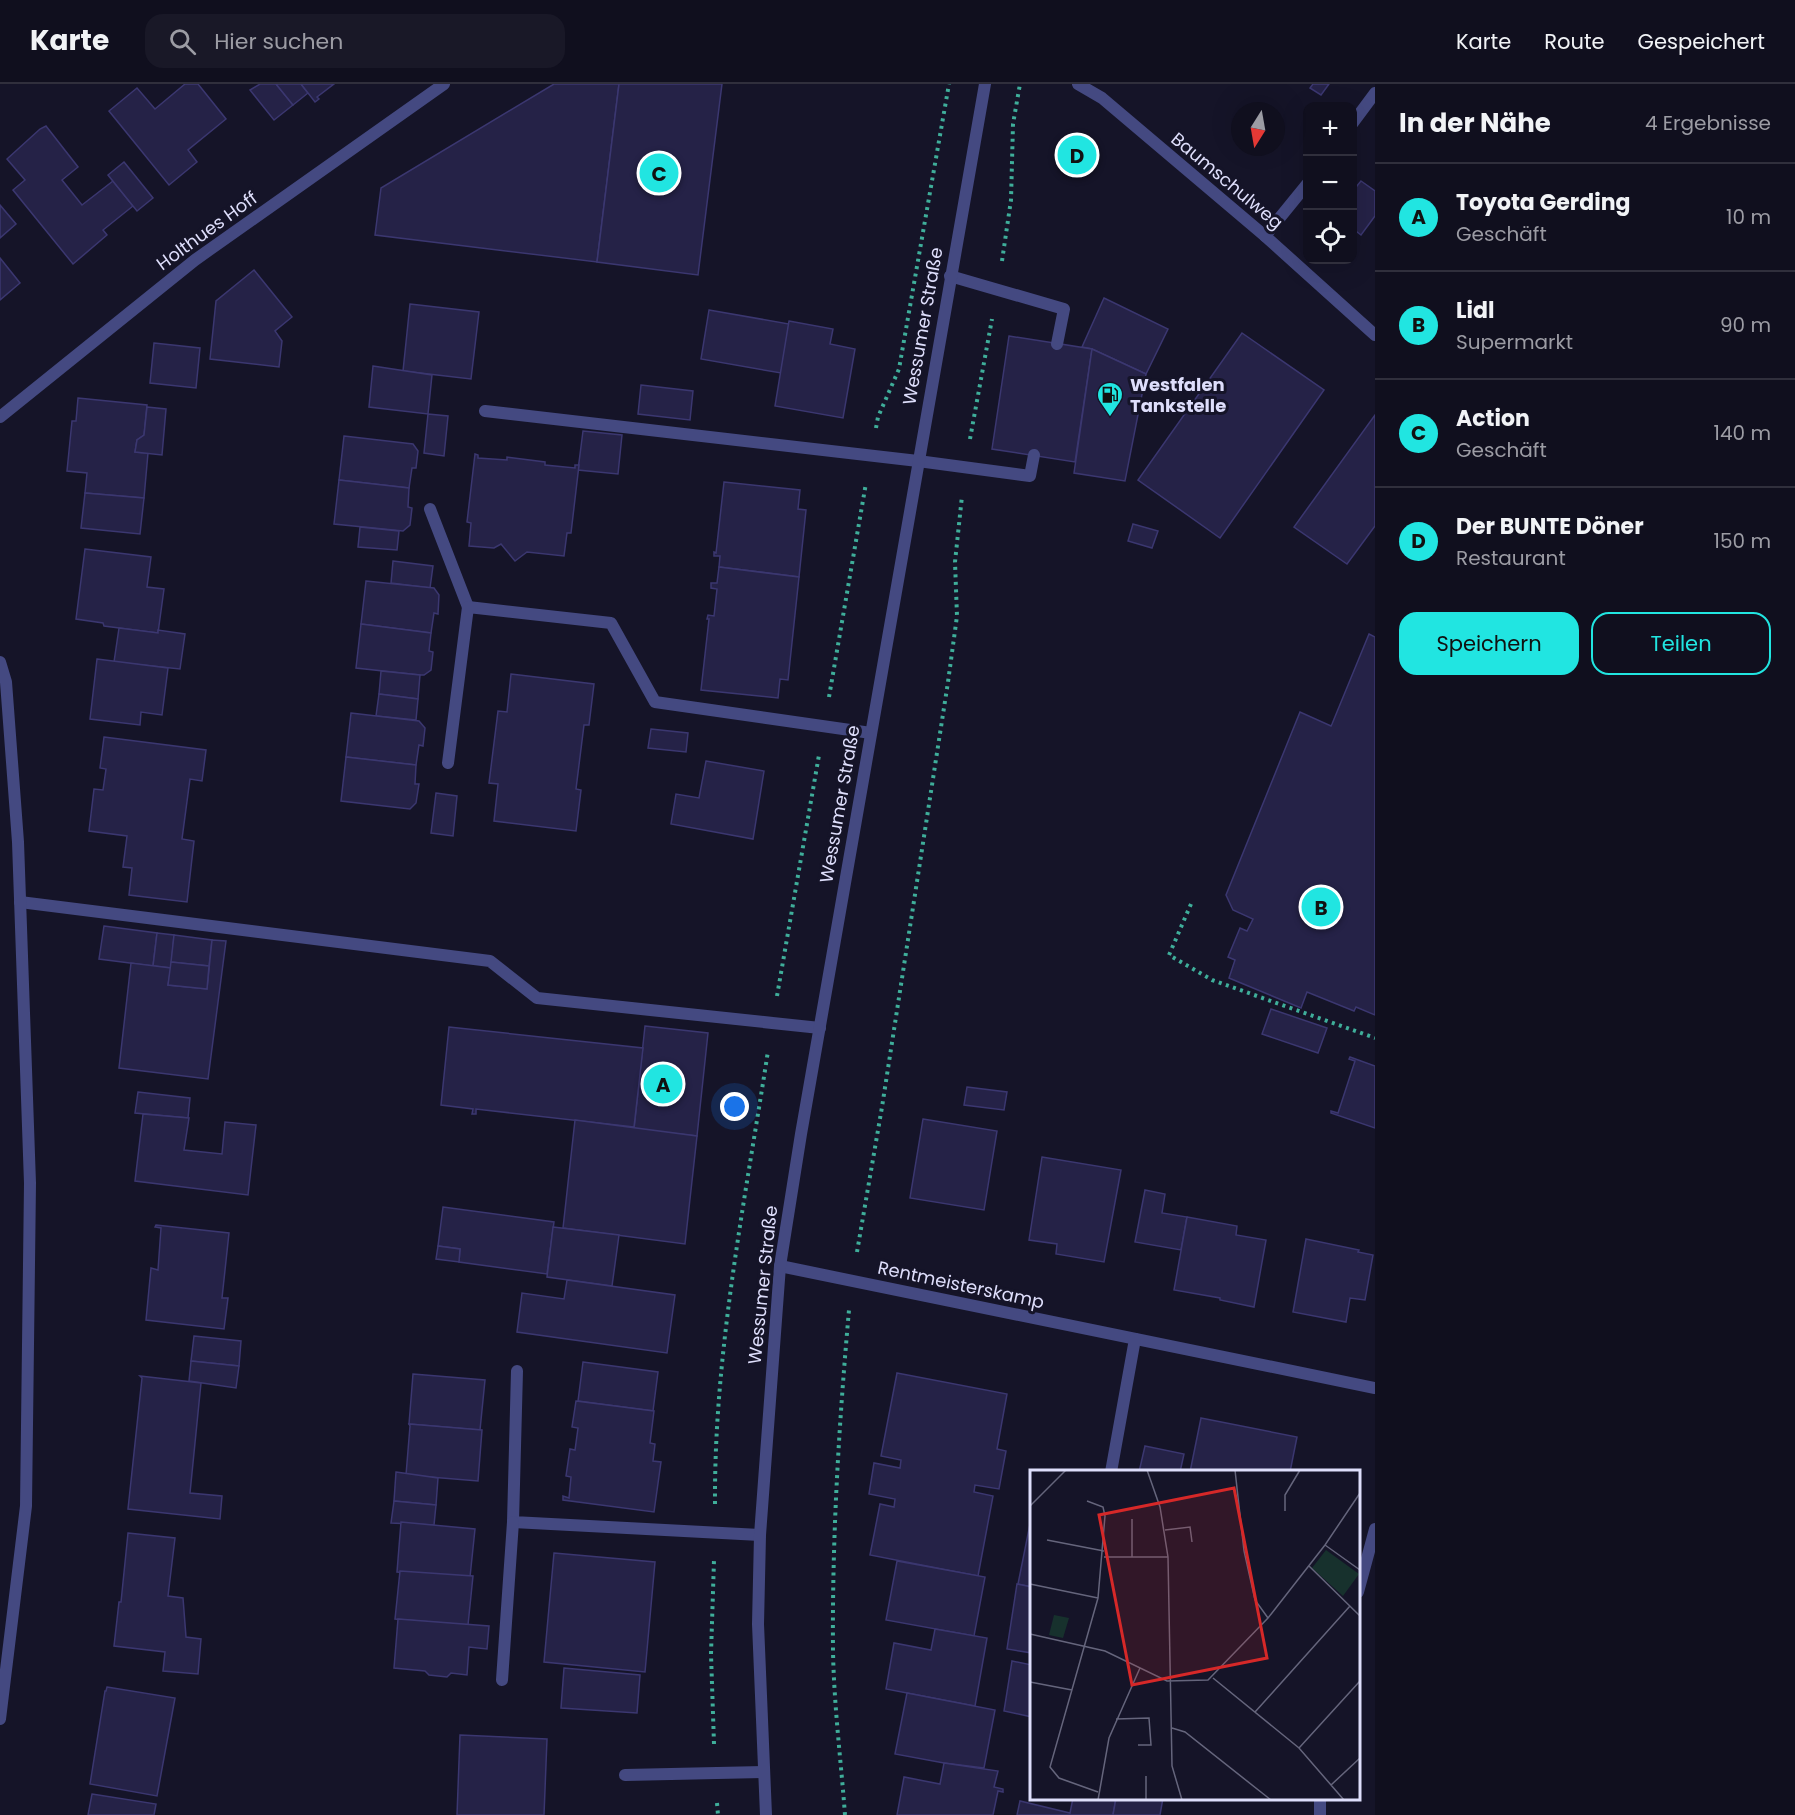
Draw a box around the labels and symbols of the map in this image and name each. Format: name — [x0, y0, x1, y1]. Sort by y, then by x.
north arrow — [1231, 102, 1285, 156]
street label: Baumschulweg — [1166, 126, 1289, 235]
pin: D — [1058, 132, 1096, 178]
pin: C — [640, 150, 678, 196]
street label: Holthues Hoff — [151, 185, 262, 276]
street label: Wessumer Straße — [896, 245, 949, 407]
place label: Westfalen Tankstelle — [1130, 372, 1226, 418]
fuel station icon: Westfalen Tankstelle — [1095, 380, 1125, 418]
street label: Wessumer Straße — [813, 723, 866, 885]
pin: B — [1302, 884, 1340, 930]
pin: A — [644, 1062, 682, 1106]
your location — [720, 1092, 749, 1121]
street label: Wessumer Straße — [742, 1204, 783, 1366]
street label: Rentmeisterskamp — [876, 1255, 1047, 1314]
inset map — [1030, 1470, 1360, 1800]

